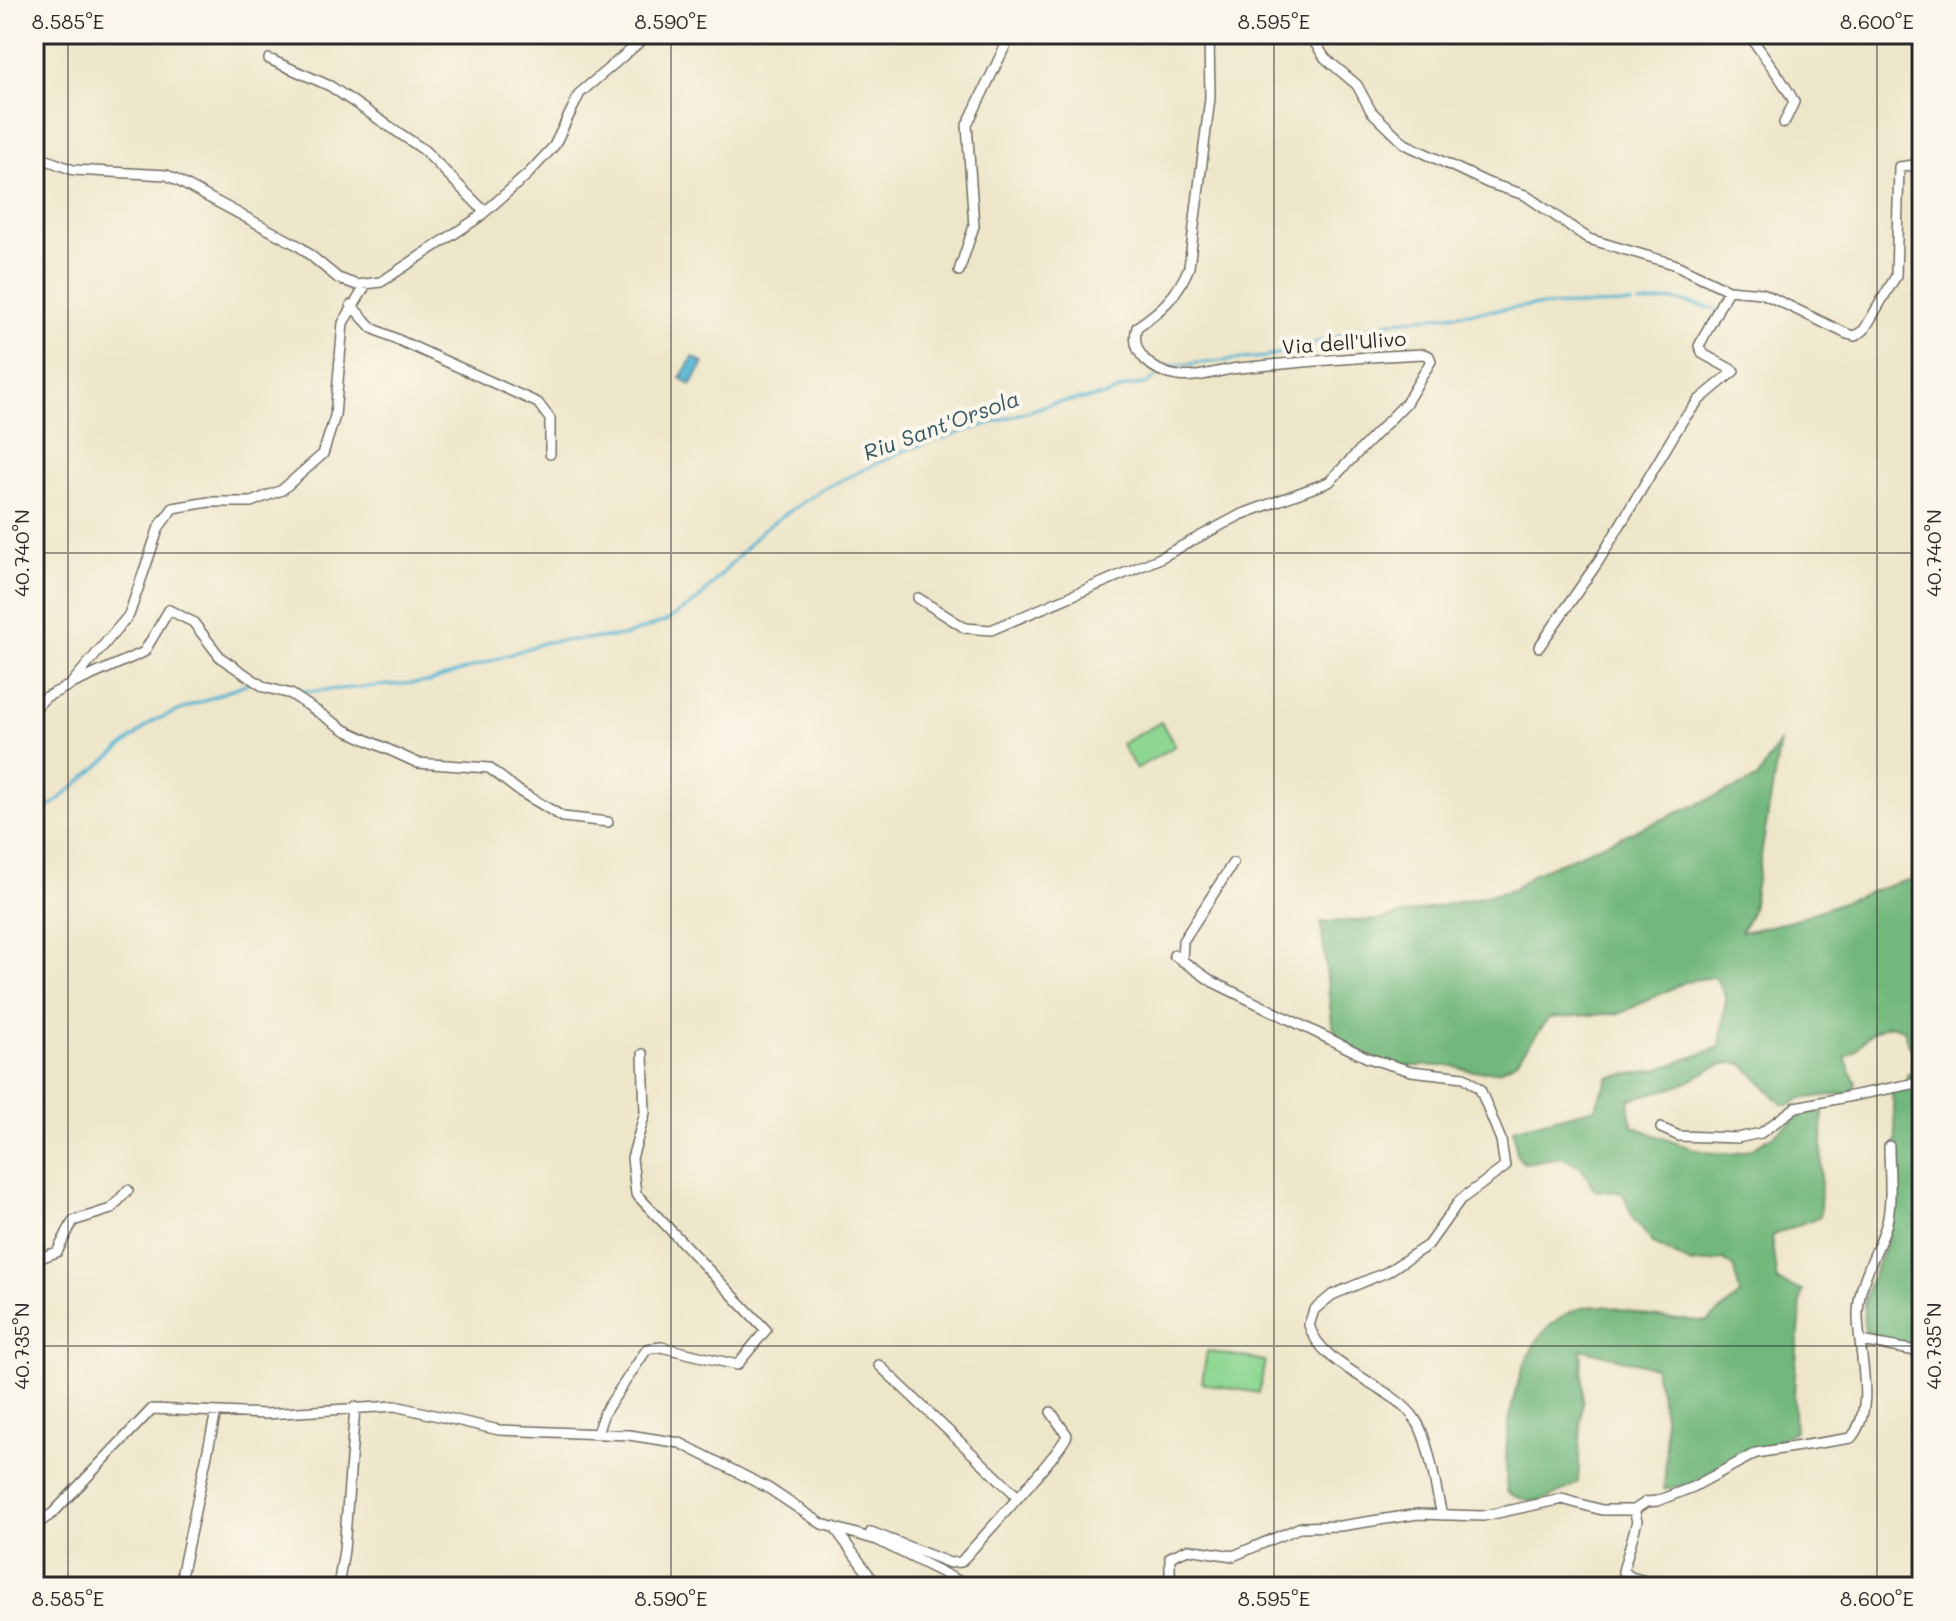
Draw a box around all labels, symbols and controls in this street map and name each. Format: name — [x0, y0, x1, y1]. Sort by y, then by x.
text: 8.585°E — [32, 8, 104, 34]
text: 8.590°E — [635, 8, 708, 34]
text: 8.595°E — [1238, 8, 1310, 34]
text: 8.600°E — [1840, 8, 1914, 34]
street label: Via dell'Ulivo — [1281, 325, 1407, 359]
water label: Riu Sant'Orsola — [859, 383, 1023, 467]
text: 40.740°N — [8, 509, 34, 597]
text: 40.740°N — [1920, 509, 1946, 597]
text: 40.735°N — [8, 1303, 34, 1389]
text: 40.735°N — [1920, 1303, 1946, 1389]
text: 8.585°E — [32, 1585, 104, 1611]
text: 8.590°E — [635, 1585, 708, 1611]
text: 8.595°E — [1238, 1585, 1310, 1611]
text: 8.600°E — [1840, 1585, 1914, 1611]

